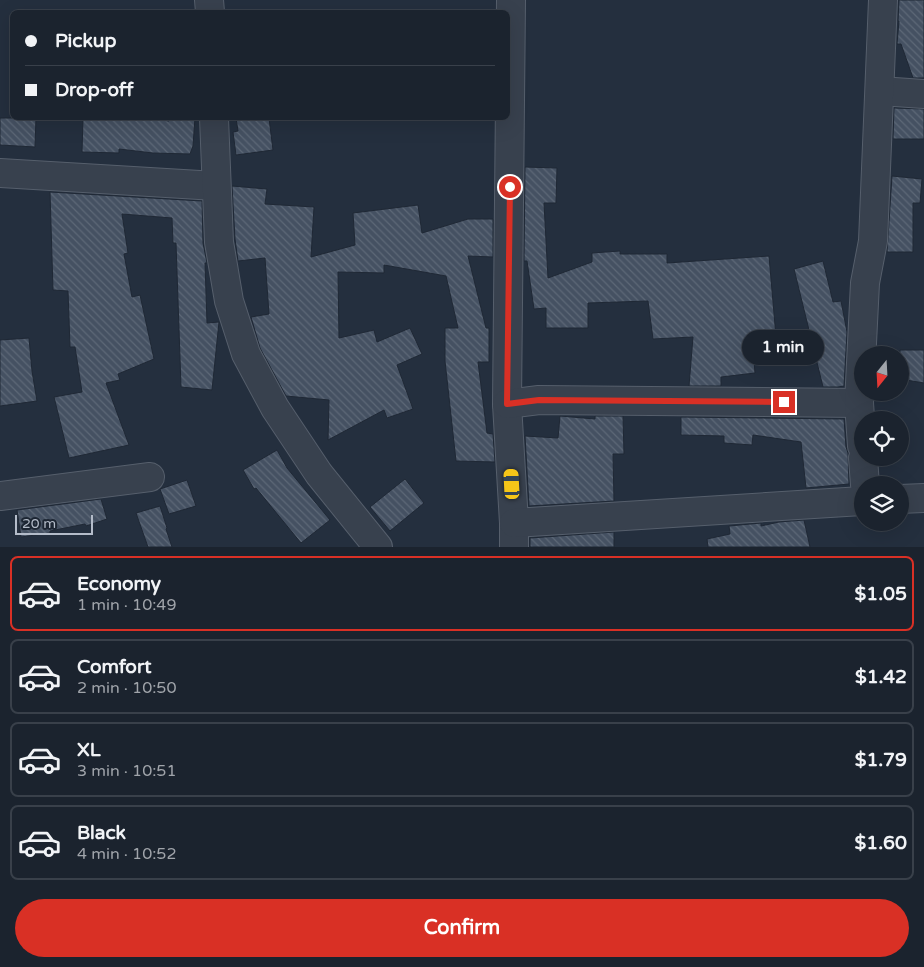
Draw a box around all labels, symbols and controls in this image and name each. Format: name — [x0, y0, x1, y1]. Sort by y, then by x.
text: Pickup — [55, 30, 116, 52]
text: Drop-off — [55, 79, 134, 101]
route start — [499, 176, 521, 198]
callout: 1 min — [743, 330, 825, 364]
text: 1 min — [762, 337, 804, 357]
north arrow — [854, 346, 909, 401]
map controls — [854, 346, 909, 531]
route end — [773, 391, 795, 413]
button: locate — [854, 411, 909, 466]
car — [503, 469, 520, 499]
button: layers — [854, 476, 909, 531]
scale bar — [15, 512, 92, 535]
text: 20 m — [22, 515, 56, 532]
icon: car — [17, 571, 62, 616]
text: Economy — [77, 573, 161, 595]
text: $1.05 — [855, 583, 907, 605]
text: 1 min · 10:49 — [77, 595, 176, 615]
icon: car — [17, 654, 62, 699]
text: Comfort — [77, 656, 151, 678]
text: $1.42 — [855, 666, 907, 688]
text: 2 min · 10:50 — [77, 678, 176, 698]
icon: car — [17, 737, 62, 782]
text: XL — [77, 739, 101, 761]
text: $1.79 — [855, 749, 907, 771]
text: 3 min · 10:51 — [77, 761, 176, 781]
icon: car — [17, 820, 62, 865]
text: Black — [77, 822, 126, 844]
text: $1.60 — [855, 832, 907, 854]
text: 4 min · 10:52 — [77, 844, 176, 864]
button: Confirm — [15, 899, 909, 957]

